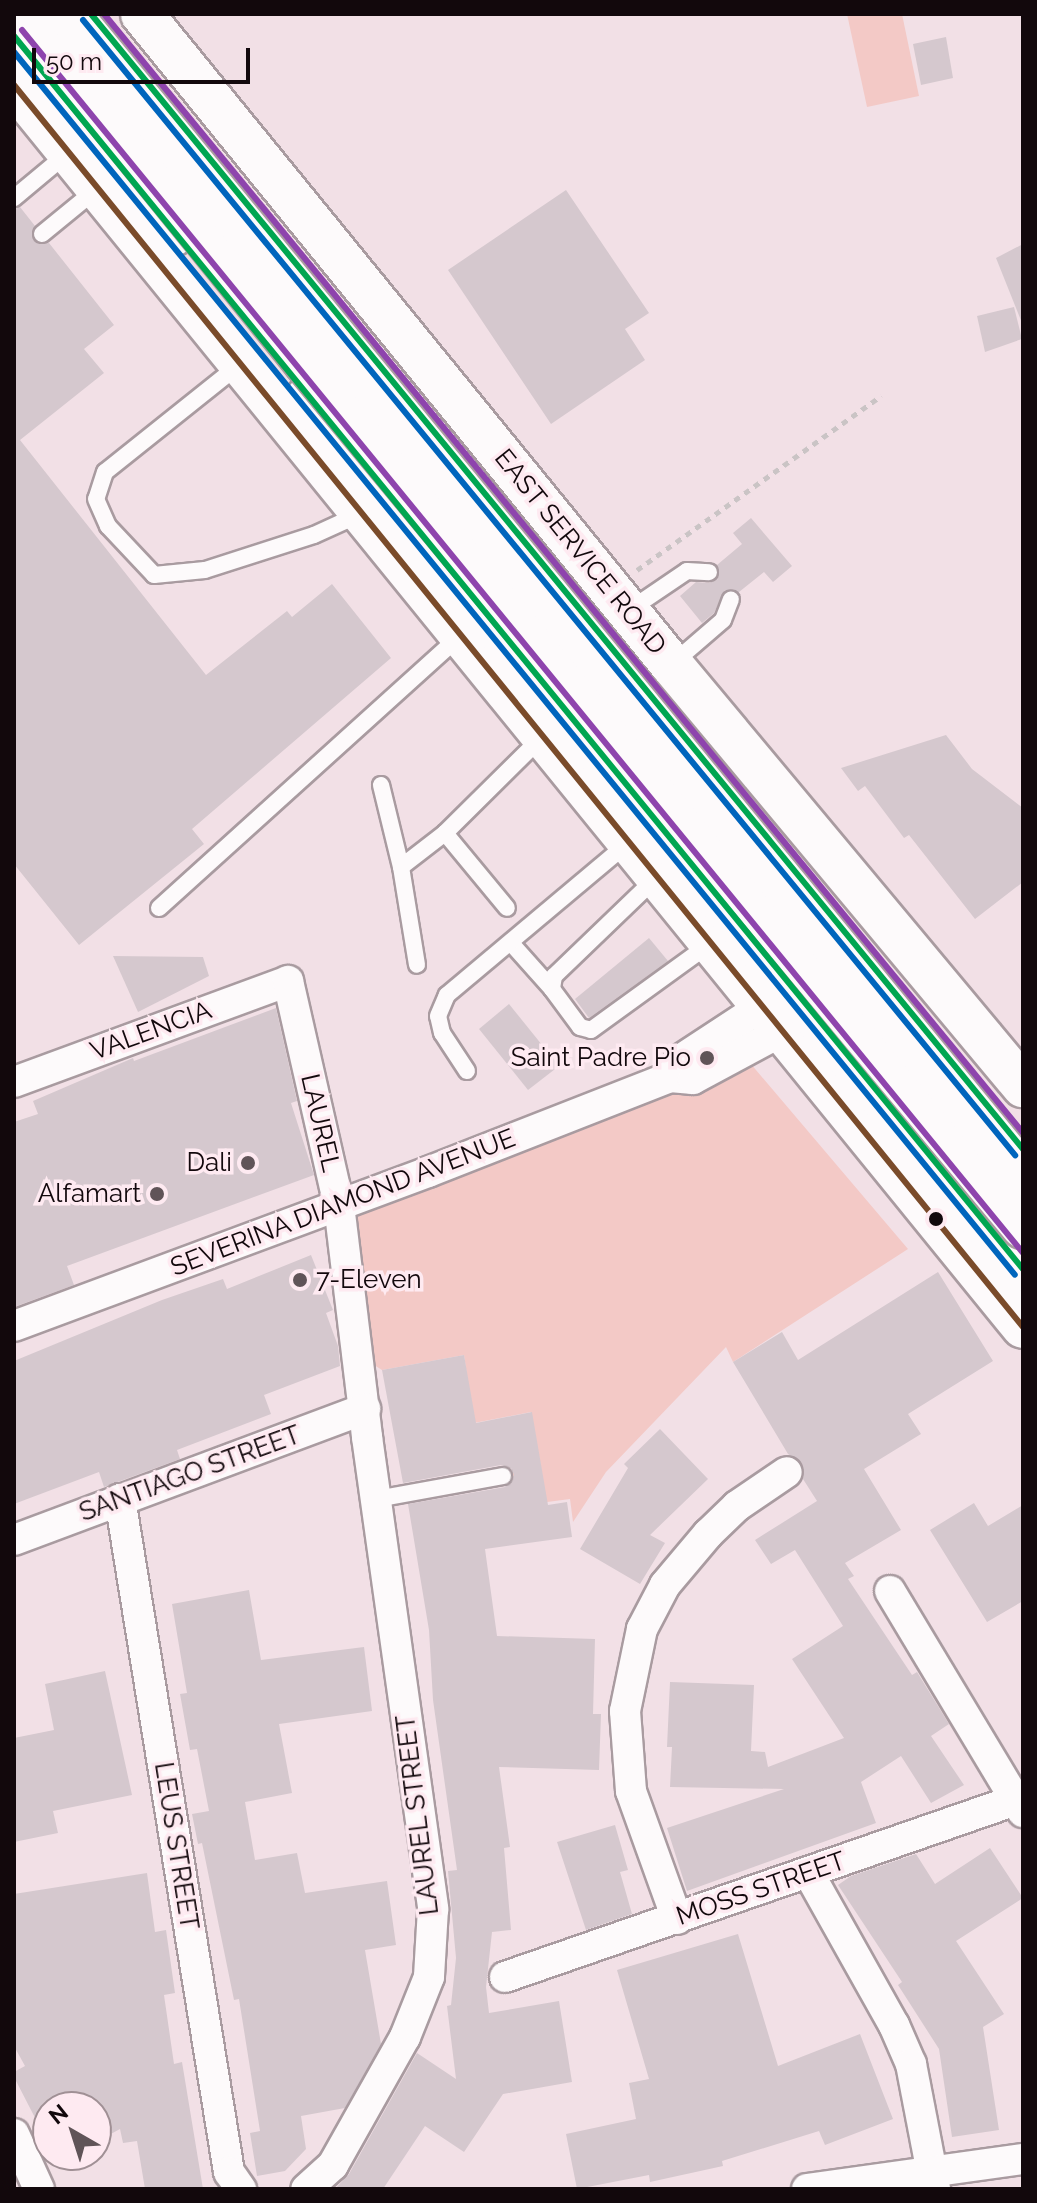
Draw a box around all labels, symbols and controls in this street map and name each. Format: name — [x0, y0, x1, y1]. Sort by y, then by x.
scale bar — [36, 32, 254, 82]
text: 50 m — [46, 47, 102, 76]
street label: EAST SERVICE ROAD — [487, 443, 673, 661]
street label: VALENCIA — [86, 995, 216, 1067]
place label: Saint Padre Pio — [511, 1042, 691, 1074]
marker: Saint Padre Pio — [698, 1049, 716, 1067]
street label: LAUREL — [294, 1071, 346, 1175]
street label: SEVERINA DIAMOND AVENUE — [166, 1122, 520, 1284]
place label: Dali — [187, 1147, 232, 1179]
marker: Dali — [239, 1154, 257, 1172]
place label: Alfamart — [38, 1178, 141, 1210]
marker: Alfamart — [148, 1185, 166, 1203]
unlabelled marker — [928, 1211, 944, 1227]
place label: 7-Eleven — [316, 1264, 422, 1296]
marker: 7-Eleven — [291, 1271, 309, 1289]
street label: SANTIAGO STREET — [75, 1419, 305, 1529]
street label: LAUREL STREET — [390, 1713, 446, 1917]
street label: LEUS STREET — [147, 1760, 205, 1932]
street label: MOSS STREET — [672, 1845, 850, 1933]
north arrow — [32, 2091, 112, 2171]
text: N — [43, 2099, 73, 2129]

